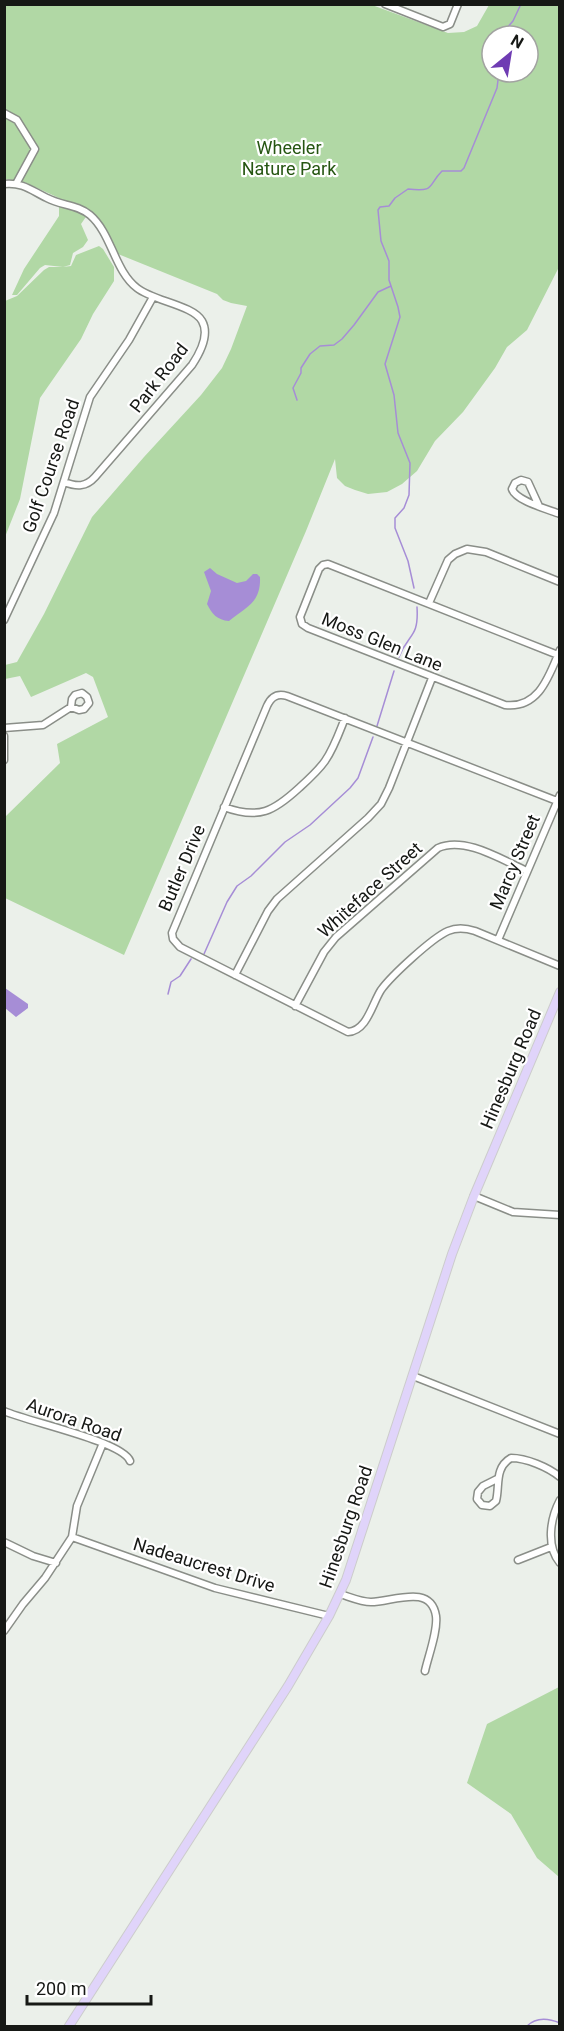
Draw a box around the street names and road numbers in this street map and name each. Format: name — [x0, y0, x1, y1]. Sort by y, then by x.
street label: Park Road — [125, 339, 192, 416]
street label: Golf Course Road — [18, 396, 83, 536]
street label: Moss Glen Lane — [319, 608, 446, 675]
street label: Marcy Street — [485, 811, 544, 913]
street label: Butler Drive — [154, 821, 209, 914]
street label: Whiteface Street — [313, 837, 426, 942]
street label: Hinesburg Road — [476, 1006, 545, 1132]
street label: Aurora Road — [24, 1393, 124, 1446]
street label: Hinesburg Road — [315, 1463, 376, 1591]
street label: Nadeaucrest Drive — [131, 1533, 278, 1596]

